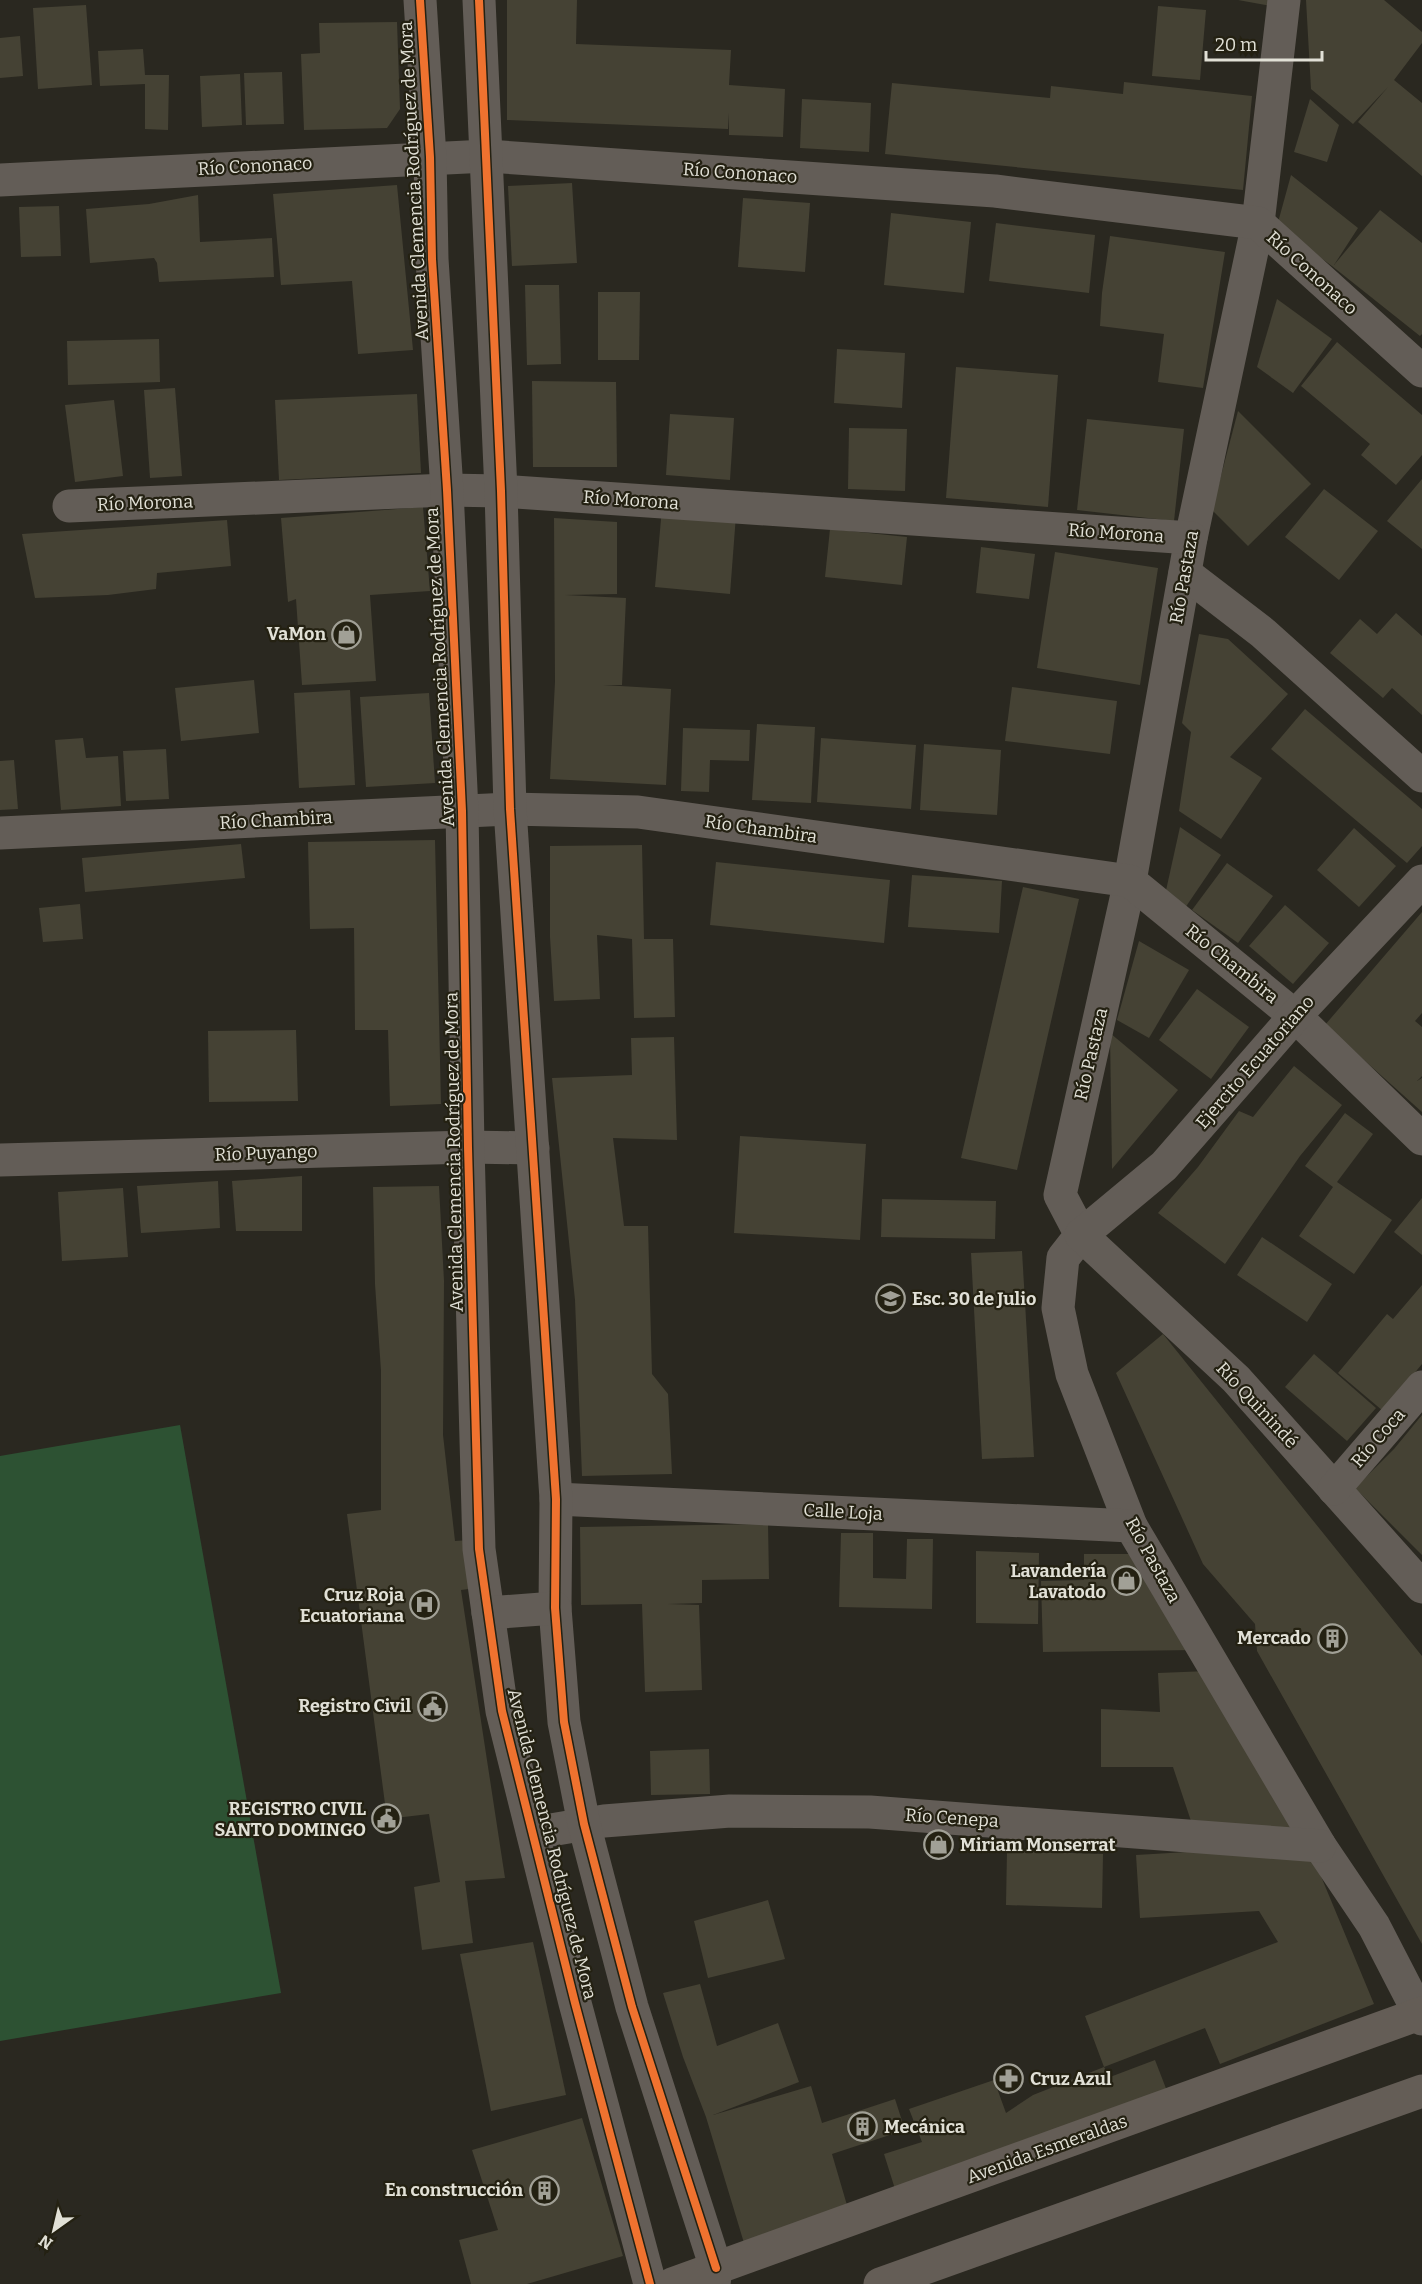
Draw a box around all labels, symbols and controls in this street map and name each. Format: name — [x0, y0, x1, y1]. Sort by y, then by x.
street label: Avenida Clemencia Rodríguez de Mora — [395, 21, 433, 341]
scale bar — [1206, 24, 1322, 62]
text: 20 m — [1215, 34, 1257, 56]
street label: Río Cononaco — [197, 152, 313, 180]
street label: Río Cononaco — [682, 158, 798, 188]
street label: Río Cononaco — [1262, 226, 1362, 320]
street label: Río Morona — [582, 486, 680, 514]
street label: Río Morona — [97, 490, 194, 516]
street label: Avenida Clemencia Rodríguez de Mora — [421, 507, 459, 827]
street label: Río Morona — [1067, 519, 1165, 547]
street label: Río Pastaza — [1165, 528, 1203, 625]
shop icon: VaMon — [331, 618, 363, 650]
place label: VaMon — [267, 623, 326, 645]
street label: Río Chambira — [219, 806, 333, 834]
street label: Río Chambira — [703, 810, 819, 848]
street label: Río Chambira — [1181, 920, 1283, 1008]
street label: Ejercito Ecuatoriano — [1191, 991, 1319, 1133]
street label: Avenida Clemencia Rodríguez de Mora — [440, 992, 468, 1312]
street label: Río Pastaza — [1070, 1005, 1112, 1102]
street label: Río Puyango — [214, 1140, 318, 1166]
school or university icon: Esc. 30 de Julio — [875, 1283, 907, 1315]
place label: Esc. 30 de Julio — [912, 1288, 1036, 1310]
street label: Río Quinindé — [1212, 1357, 1302, 1453]
street label: Río Coca — [1346, 1404, 1410, 1472]
street label: Calle Loja — [803, 1499, 883, 1525]
street label: Río Pastaza — [1121, 1513, 1186, 1607]
place label: Lavandería Lavatodo — [1011, 1560, 1106, 1603]
shop icon: Lavandería Lavatodo — [1111, 1565, 1143, 1597]
place label: Cruz Roja Ecuatoriana — [300, 1584, 404, 1627]
hospital icon: Cruz Roja Ecuatoriana — [409, 1589, 441, 1621]
building icon: Mercado — [1316, 1622, 1348, 1654]
place label: Mercado — [1237, 1627, 1311, 1649]
street label: Avenida Clemencia Rodríguez de Mora — [503, 1686, 601, 2002]
public building icon: Registro Civil — [416, 1690, 448, 1722]
place label: Registro Civil — [298, 1695, 411, 1717]
place label: REGISTRO CIVIL SANTO DOMINGO — [214, 1798, 366, 1841]
public building icon: REGISTRO CIVIL SANTO DOMINGO — [371, 1803, 403, 1835]
street label: Río Cenepa — [904, 1804, 1000, 1832]
shop icon: Miriam Monserrat — [923, 1829, 955, 1861]
place label: Miriam Monserrat — [960, 1834, 1116, 1856]
pharmacy icon: Cruz Azul — [993, 2063, 1025, 2095]
place label: Cruz Azul — [1030, 2068, 1112, 2090]
street label: Avenida Esmeraldas — [964, 2110, 1130, 2188]
building icon: Mecánica — [847, 2111, 879, 2143]
place label: Mecánica — [884, 2116, 965, 2138]
building icon: En construcción — [528, 2174, 560, 2206]
place label: En construcción — [385, 2179, 523, 2201]
north arrow — [24, 2200, 84, 2260]
text: N — [35, 2231, 56, 2253]

